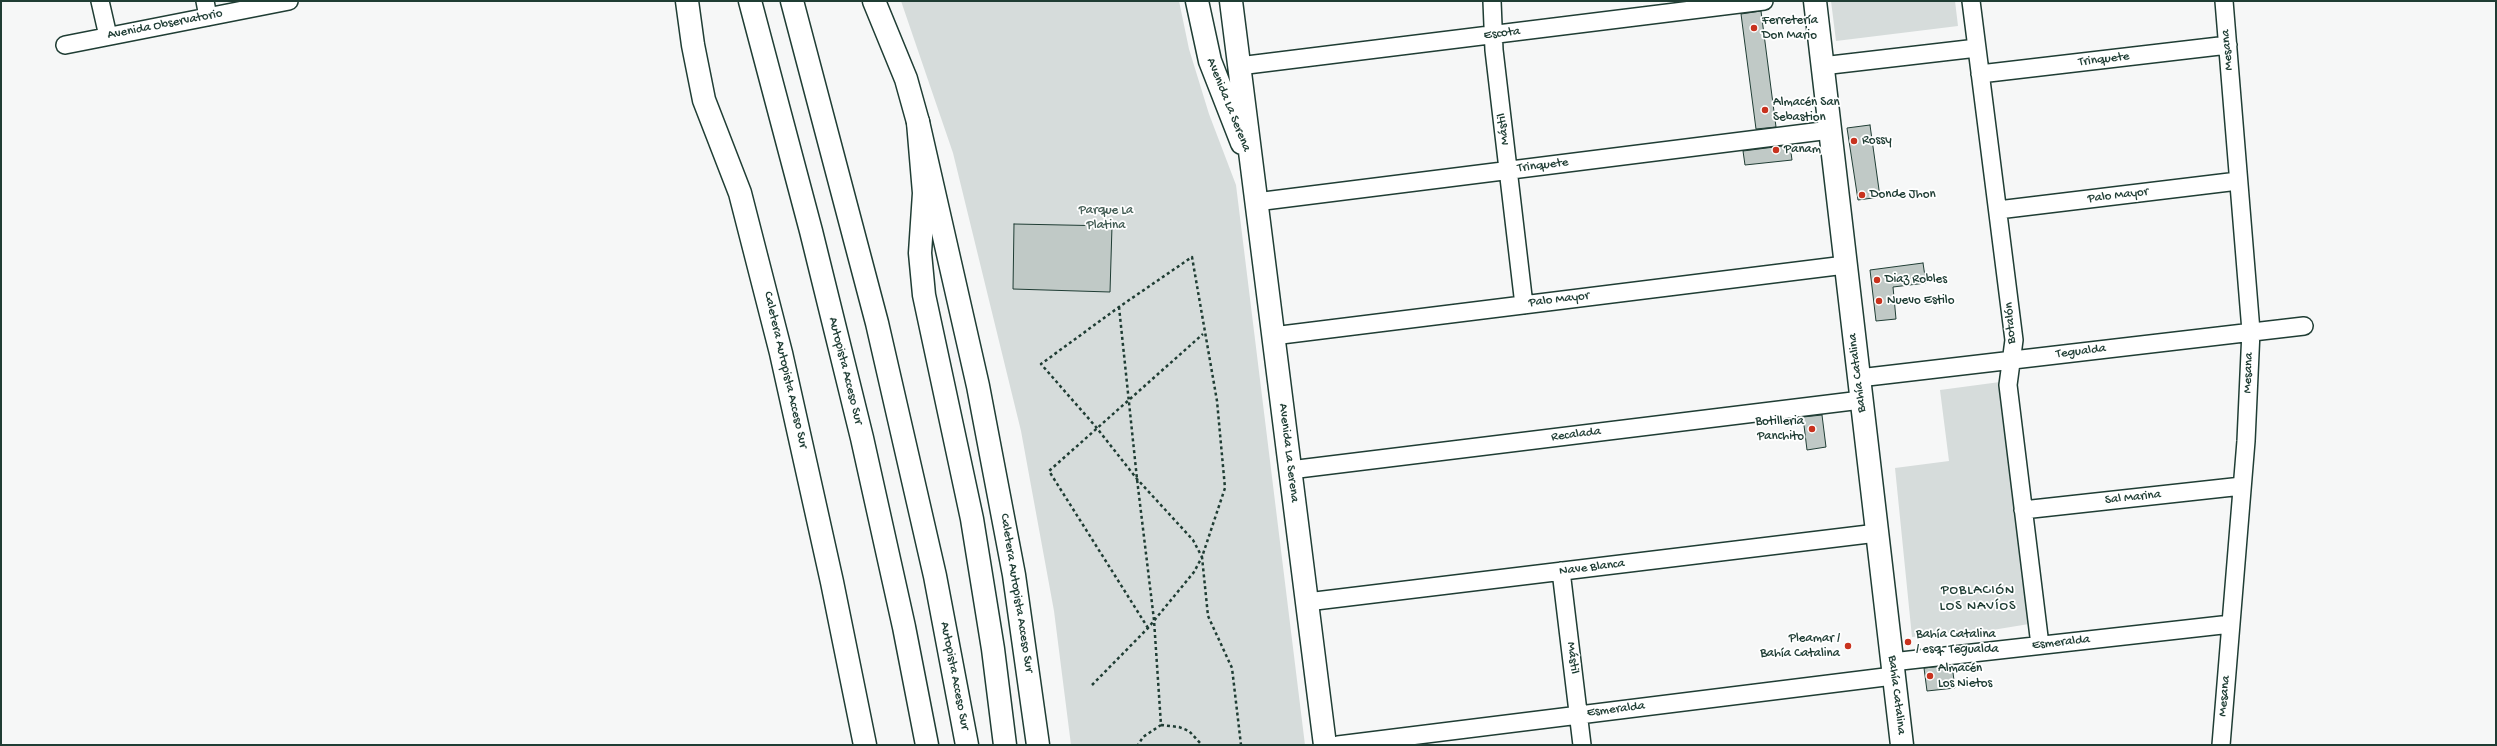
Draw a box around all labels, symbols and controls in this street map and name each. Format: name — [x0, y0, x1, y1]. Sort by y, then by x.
street label: Avenida Observatorio — [106, 6, 224, 44]
place label: Ferretería Don Mario — [1762, 13, 1818, 44]
marker: Ferretería Don Mario — [1749, 23, 1759, 33]
street label: Escota — [1483, 24, 1521, 44]
street label: Mesana — [2218, 29, 2238, 71]
street label: Trinquete — [2078, 49, 2130, 71]
street label: Avenida La Serena — [1202, 56, 1254, 154]
place label: Almacén San Sebastion — [1773, 95, 1840, 126]
marker: Almacén San Sebastion — [1760, 105, 1770, 115]
street label: Mástil — [1494, 112, 1514, 146]
place label: Rossy — [1862, 133, 1892, 149]
marker: Rossy — [1849, 136, 1859, 146]
place label: Panam — [1784, 142, 1821, 158]
marker: Panam — [1771, 145, 1781, 155]
street label: Trinquete — [1517, 155, 1569, 177]
street label: Palo Mayor — [2087, 185, 2149, 207]
place label: Donde Jhon — [1870, 187, 1936, 203]
marker: Donde Jhon — [1857, 190, 1867, 200]
park label: Parque La Platina — [1079, 203, 1133, 234]
place label: Diaz Robles — [1885, 272, 1947, 288]
marker: Diaz Robles — [1872, 275, 1882, 285]
street label: Palo Mayor — [1528, 289, 1590, 311]
street label: Caletera Autopista Acceso Sur — [759, 290, 811, 450]
place label: Nuevo Estilo — [1887, 293, 1954, 309]
marker: Nuevo Estilo — [1874, 296, 1884, 306]
street label: Botalón — [2002, 302, 2020, 344]
street label: Autopista Acceso Sur — [824, 316, 866, 426]
street label: Bahía Catalina — [1845, 332, 1871, 414]
street label: Tegualda — [2055, 341, 2107, 363]
street label: Mesana — [2240, 352, 2258, 394]
street label: Avenida La Serena — [1274, 403, 1302, 503]
place label: Botilleria Panchito — [1755, 414, 1804, 445]
street label: Recalada — [1550, 424, 1602, 446]
marker: Botilleria Panchito — [1807, 424, 1817, 434]
street label: Sal Marina — [2104, 487, 2162, 509]
street label: Caletera Autopista Acceso Sur — [996, 512, 1036, 674]
street label: Nave Blanca — [1558, 556, 1626, 580]
district label: POBLACIÓN LOS NAVÍOS — [1940, 583, 2016, 616]
street label: Autopista Acceso Sur — [936, 621, 972, 731]
place label: Bahía Catalina / esq. Tegualda — [1916, 627, 1999, 658]
place label: Pleamar / Bahía Catalina — [1760, 631, 1840, 662]
street label: Esmeralda — [2031, 632, 2091, 654]
marker: Bahía Catalina / esq. Tegualda — [1903, 637, 1913, 647]
street label: Mástil — [1562, 641, 1582, 675]
marker: Pleamar / Bahía Catalina — [1843, 641, 1853, 651]
street label: Bahía Catalina — [1883, 654, 1909, 736]
place label: Almacén Los Nietos — [1938, 661, 1992, 692]
marker: Almacén Los Nietos — [1925, 671, 1935, 681]
street label: Mesana — [2215, 675, 2235, 717]
street label: Esmeralda — [1586, 699, 1646, 721]

